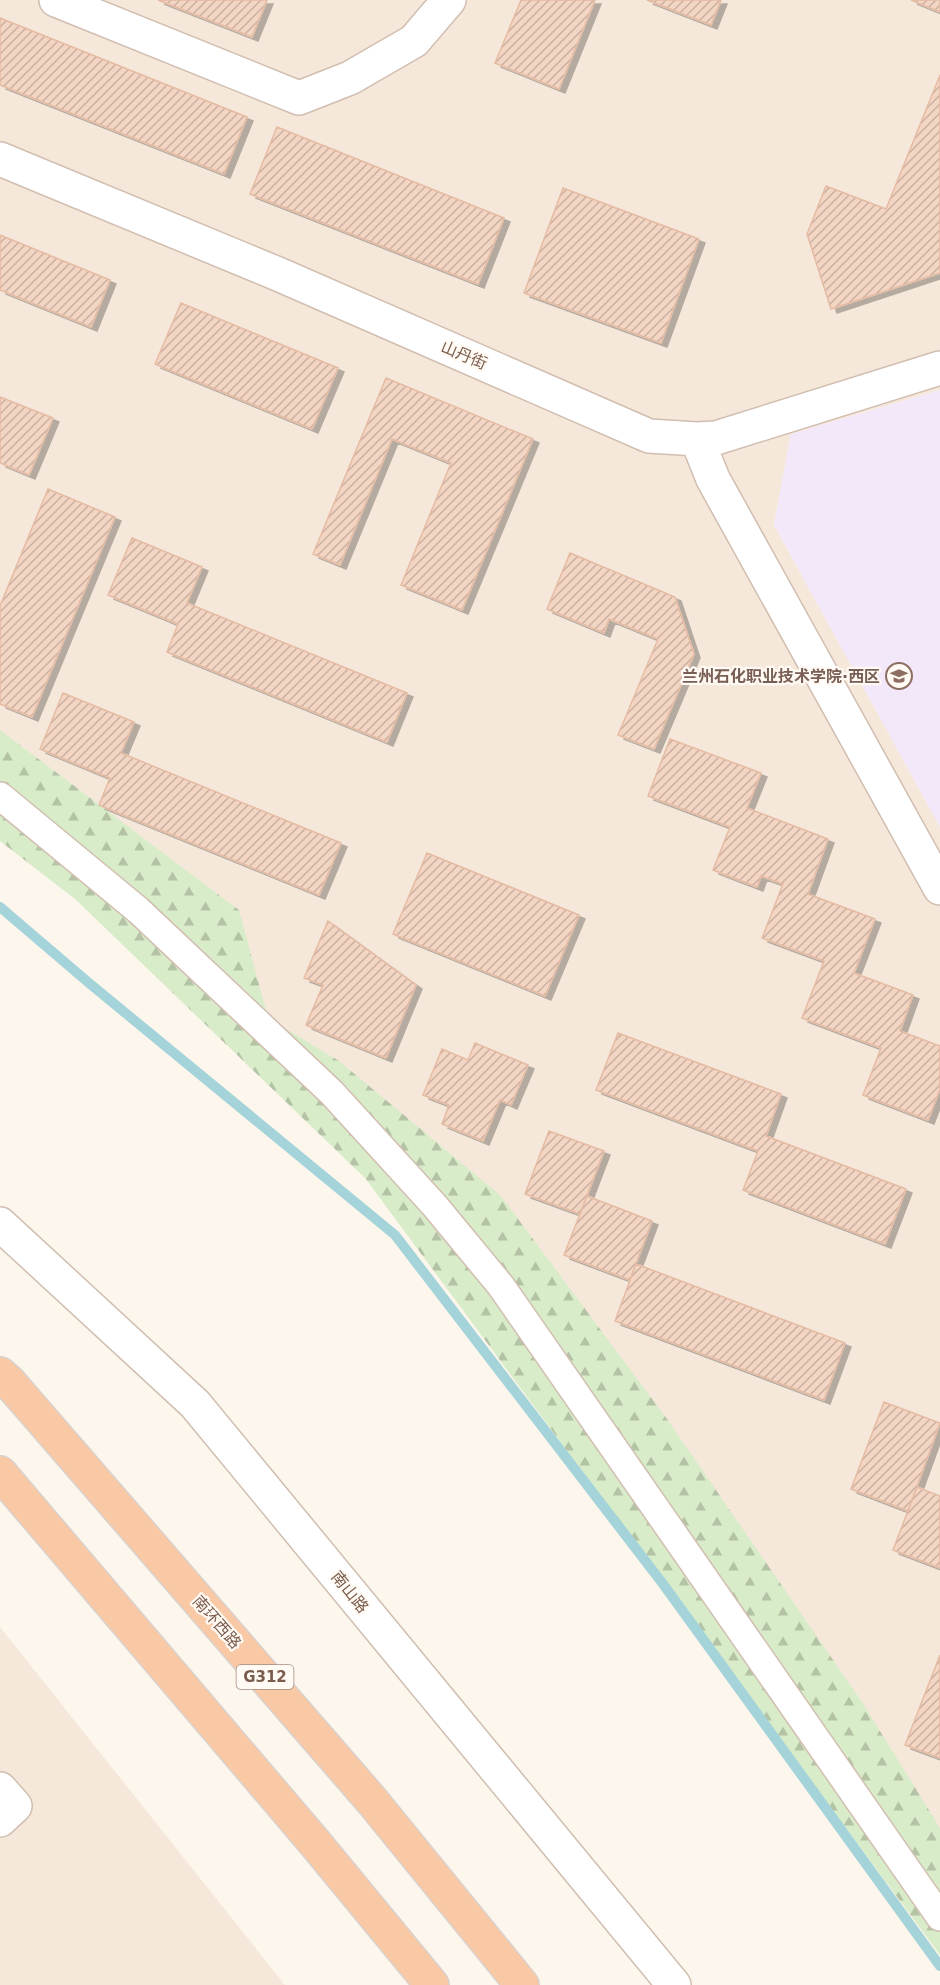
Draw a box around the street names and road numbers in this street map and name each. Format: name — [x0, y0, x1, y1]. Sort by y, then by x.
street label: 山丹街 — [438, 337, 490, 373]
street label: 南山路 — [328, 1567, 372, 1617]
street label: 南环西路 — [189, 1592, 245, 1652]
road number: G312 — [236, 1665, 294, 1689]

